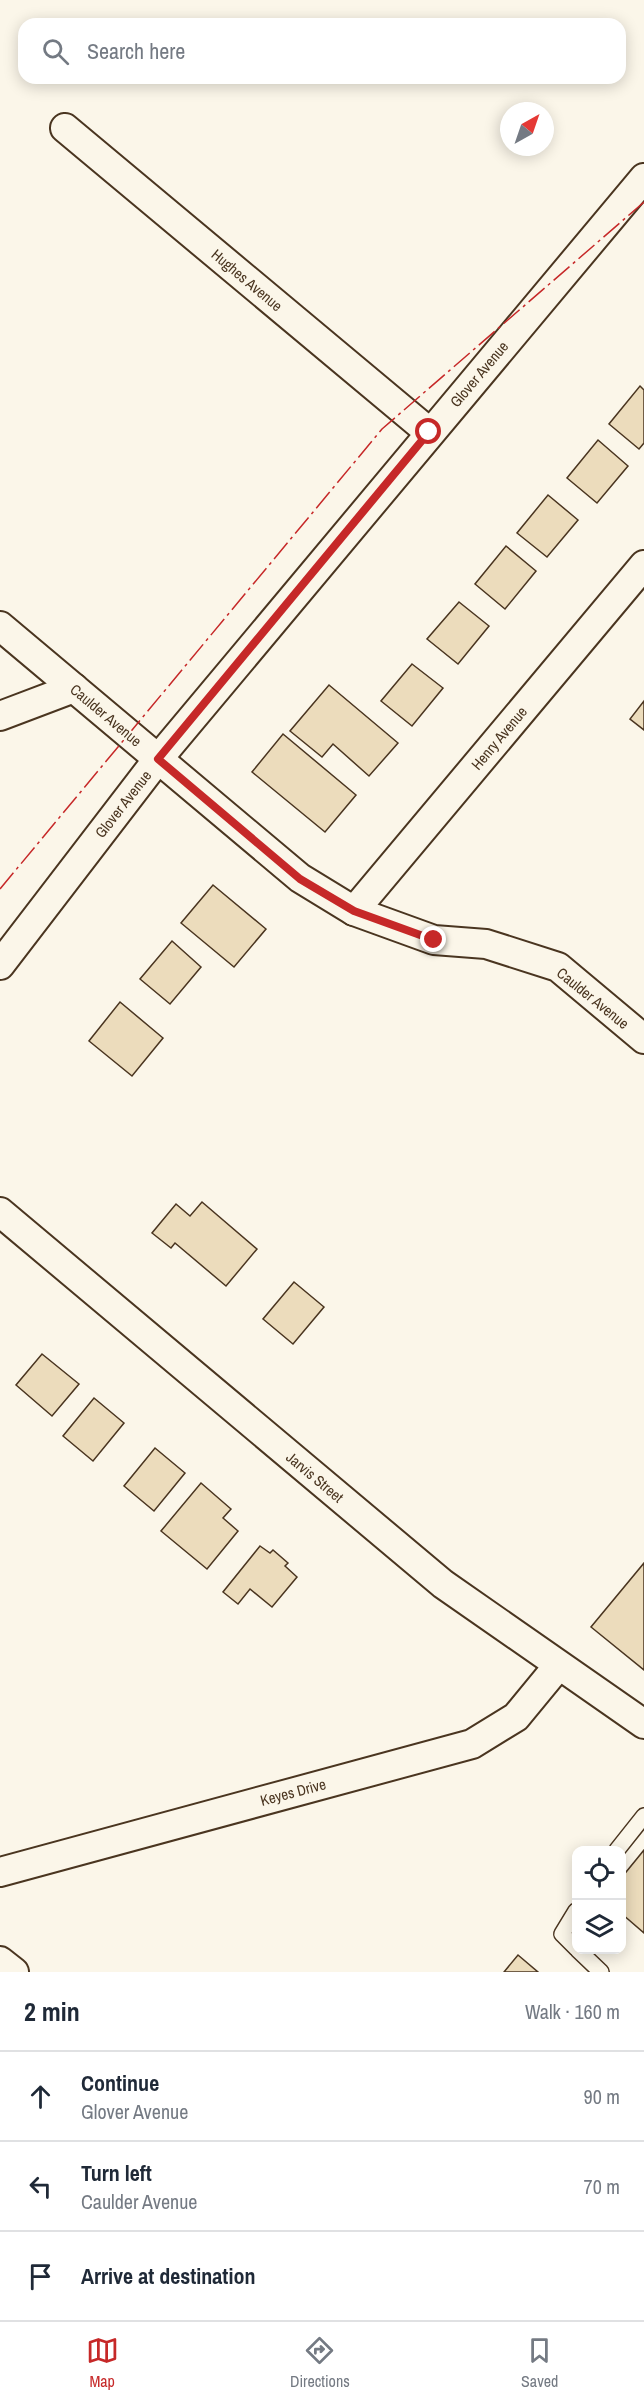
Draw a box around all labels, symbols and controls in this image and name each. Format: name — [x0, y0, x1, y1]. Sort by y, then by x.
search box — [18, 18, 626, 84]
icon: search — [39, 35, 72, 68]
text: Search here — [87, 36, 185, 66]
north arrow — [500, 102, 554, 156]
street label: Hughes Avenue — [207, 244, 287, 316]
street label: Glover Avenue — [445, 336, 513, 412]
route start — [415, 418, 441, 444]
street label: Caulder Avenue — [66, 679, 146, 751]
street label: Henry Avenue — [466, 702, 532, 774]
street label: Glover Avenue — [90, 766, 156, 842]
route end — [420, 926, 446, 952]
street label: Caulder Avenue — [552, 962, 634, 1034]
street label: Jarvis Street — [282, 1447, 349, 1508]
street label: Keyes Drive — [258, 1773, 328, 1811]
map controls — [572, 1846, 626, 1954]
button: locate — [572, 1846, 626, 1900]
button: layers — [572, 1900, 626, 1954]
text: 2 min — [24, 1994, 80, 2029]
text: Walk · 160 m — [525, 1998, 620, 2025]
text: Continue — [81, 2068, 159, 2098]
icon: ahead — [24, 2080, 57, 2113]
text: 90 m — [584, 2083, 620, 2110]
text: Glover Avenue — [81, 2098, 188, 2125]
text: Turn left — [81, 2158, 152, 2188]
icon: left — [24, 2170, 57, 2203]
text: 70 m — [584, 2173, 620, 2200]
text: Caulder Avenue — [81, 2188, 197, 2215]
icon: arrive — [24, 2260, 57, 2293]
text: Arrive at destination — [81, 2261, 255, 2291]
tab: Map — [86, 2334, 119, 2392]
tab: Directions — [290, 2334, 350, 2392]
tab: Saved — [521, 2334, 558, 2392]

